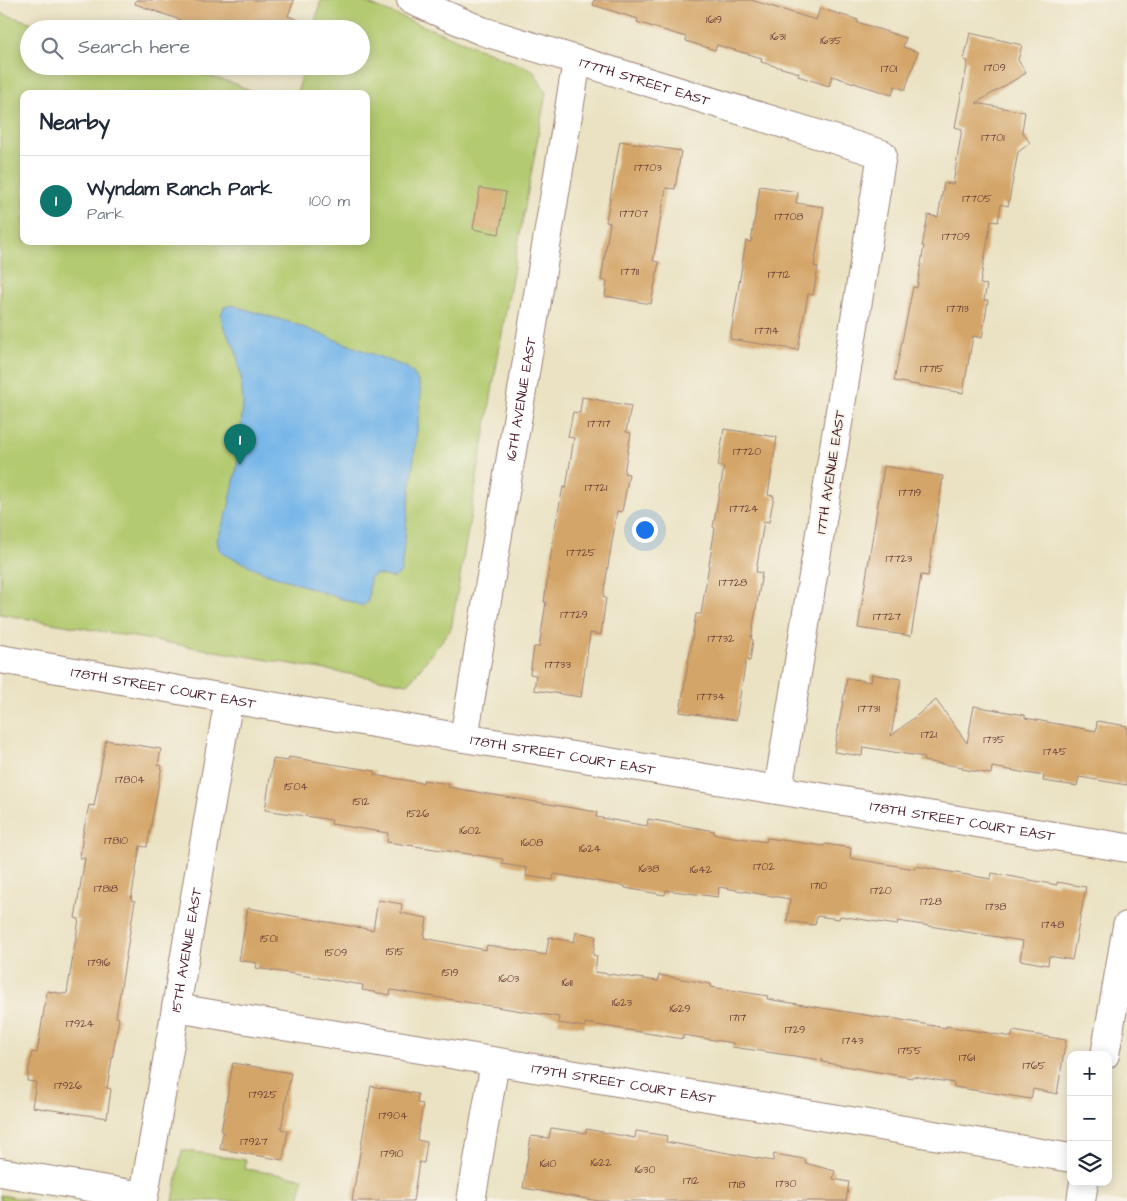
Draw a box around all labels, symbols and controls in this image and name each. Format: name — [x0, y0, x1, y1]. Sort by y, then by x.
house number: 1619 — [706, 12, 722, 27]
search box — [20, 20, 370, 75]
house number: 1631 — [770, 29, 786, 44]
house number: 1635 — [820, 33, 842, 48]
icon: search — [38, 34, 66, 62]
text: Search here — [78, 34, 190, 61]
street label: 177TH STREET EAST — [577, 53, 713, 112]
house number: 1709 — [984, 60, 1006, 75]
house number: 1701 — [881, 61, 898, 76]
text: Nearby — [40, 108, 110, 137]
house number: 17701 — [981, 130, 1005, 145]
house number: 17703 — [634, 160, 662, 175]
text: Wyndam Ranch Park — [87, 176, 272, 203]
text: 1 — [55, 190, 57, 212]
text: 100 m — [309, 190, 350, 212]
house number: 17705 — [962, 191, 992, 206]
text: Park — [87, 203, 124, 225]
house number: 17707 — [620, 206, 649, 221]
house number: 17708 — [774, 209, 804, 224]
house number: 17709 — [942, 229, 970, 244]
house number: 17711 — [621, 264, 639, 279]
house number: 17712 — [768, 267, 791, 282]
house number: 17713 — [947, 301, 969, 316]
house number: 17714 — [755, 323, 779, 338]
street label: 16TH AVENUE EAST — [501, 335, 542, 462]
house number: 17715 — [920, 361, 944, 376]
street label: 17TH AVENUE EAST — [811, 409, 851, 535]
house number: 17717 — [587, 416, 611, 431]
pin: 1 — [224, 424, 256, 465]
house number: 17720 — [733, 444, 761, 459]
house number: 17721 — [585, 480, 608, 495]
house number: 17719 — [899, 485, 921, 500]
house number: 17724 — [730, 501, 759, 516]
your location — [632, 517, 658, 543]
house number: 17725 — [566, 545, 596, 560]
house number: 17723 — [886, 551, 913, 566]
house number: 17728 — [719, 575, 747, 590]
house number: 17729 — [560, 607, 588, 622]
house number: 17727 — [873, 609, 901, 624]
house number: 17732 — [708, 631, 735, 646]
house number: 17733 — [545, 657, 571, 672]
street label: 178TH STREET COURT EAST — [69, 663, 258, 714]
house number: 17734 — [697, 689, 726, 704]
house number: 17731 — [858, 701, 881, 716]
house number: 1721 — [921, 727, 938, 742]
street label: 178TH STREET COURT EAST — [469, 730, 657, 781]
house number: 1735 — [983, 732, 1005, 747]
house number: 1745 — [1043, 744, 1067, 759]
house number: 17804 — [115, 772, 145, 787]
house number: 1504 — [284, 779, 308, 794]
house number: 1512 — [353, 794, 370, 809]
street label: 178TH STREET COURT EAST — [868, 796, 1057, 847]
house number: 1526 — [407, 806, 429, 821]
house number: 1602 — [459, 823, 481, 838]
house number: 17810 — [104, 833, 128, 848]
house number: 1608 — [521, 835, 543, 850]
house number: 1624 — [579, 841, 602, 856]
house number: 1702 — [753, 859, 775, 874]
house number: 1638 — [638, 861, 660, 876]
house number: 1642 — [690, 862, 713, 877]
house number: 1710 — [811, 878, 827, 893]
house number: 17818 — [94, 881, 118, 896]
house number: 1720 — [870, 883, 892, 898]
street label: 15TH AVENUE EAST — [166, 886, 207, 1014]
house number: 1728 — [920, 894, 942, 909]
house number: 1738 — [986, 899, 1006, 914]
house number: 1748 — [1042, 917, 1064, 932]
house number: 1501 — [260, 931, 278, 946]
house number: 1515 — [386, 944, 404, 959]
house number: 1509 — [325, 945, 347, 960]
house number: 17916 — [88, 955, 110, 970]
house number: 1519 — [442, 965, 458, 980]
house number: 1603 — [499, 971, 520, 986]
house number: 1611 — [561, 975, 573, 990]
house number: 1623 — [612, 995, 632, 1010]
house number: 1629 — [670, 1001, 690, 1016]
house number: 1717 — [730, 1010, 746, 1025]
house number: 17924 — [66, 1016, 95, 1031]
house number: 1729 — [785, 1022, 805, 1037]
house number: 1743 — [842, 1033, 864, 1048]
house number: 1755 — [898, 1043, 922, 1058]
house number: 1761 — [959, 1050, 976, 1065]
map controls — [1067, 1051, 1112, 1186]
button: + — [1067, 1051, 1112, 1096]
house number: 1765 — [1023, 1058, 1046, 1073]
street label: 179TH STREET COURT EAST — [530, 1059, 717, 1109]
house number: 17926 — [54, 1078, 82, 1093]
house number: 17925 — [249, 1087, 277, 1102]
button: − — [1067, 1096, 1112, 1141]
house number: 17904 — [379, 1108, 408, 1123]
house number: 17927 — [240, 1134, 268, 1149]
button: layers — [1067, 1141, 1112, 1186]
house number: 17910 — [381, 1146, 403, 1161]
house number: 1622 — [591, 1155, 612, 1170]
house number: 1610 — [540, 1156, 556, 1171]
house number: 1630 — [635, 1162, 655, 1177]
house number: 1712 — [683, 1173, 700, 1188]
house number: 1730 — [776, 1176, 796, 1191]
house number: 1718 — [729, 1177, 745, 1192]

